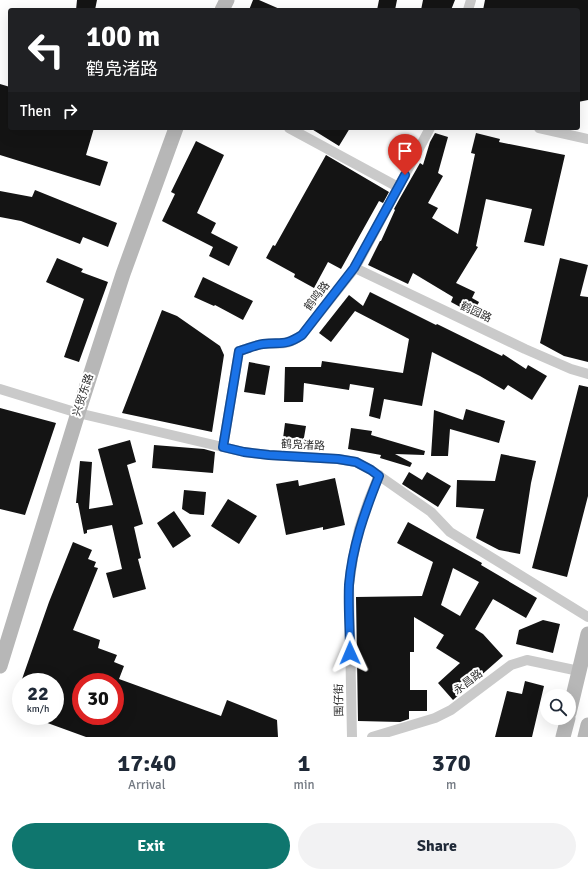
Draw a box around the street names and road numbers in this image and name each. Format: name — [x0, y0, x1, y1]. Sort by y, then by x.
street label: 鹤鸣路 — [302, 279, 332, 313]
street label: 鹤园路 — [458, 299, 494, 325]
street label: 兴贸东路 — [70, 372, 96, 418]
street label: 鹤凫渚路 — [281, 437, 325, 453]
street label: 永昌路 — [451, 667, 485, 697]
street label: 围仔街 — [332, 683, 346, 717]

